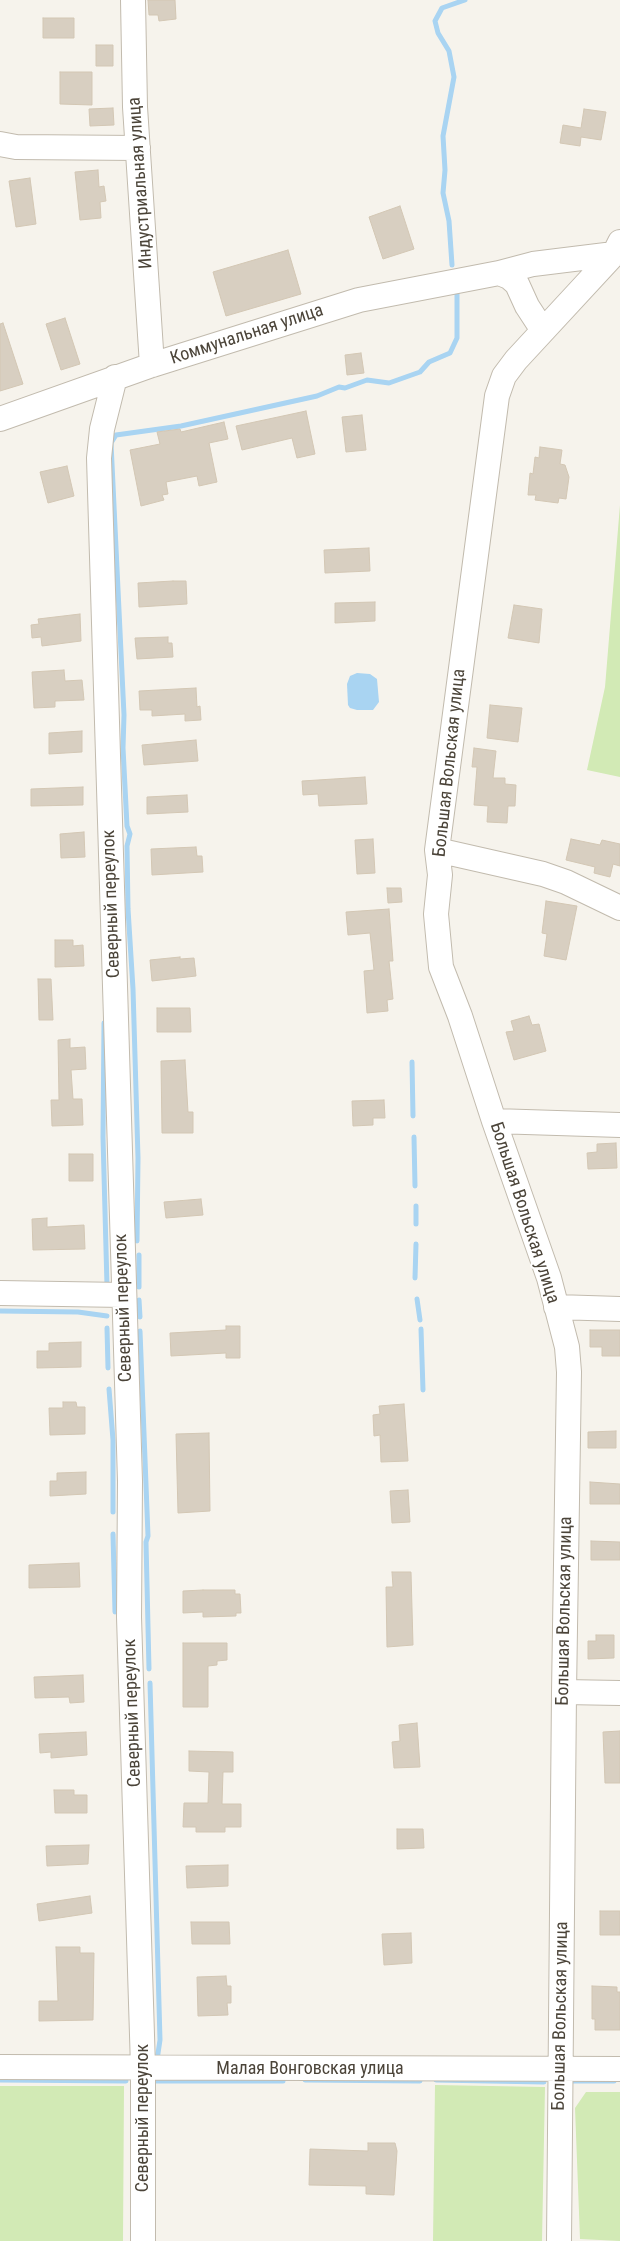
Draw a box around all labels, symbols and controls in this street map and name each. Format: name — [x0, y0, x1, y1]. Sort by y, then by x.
street label: Индустриальная улица — [124, 96, 158, 270]
street label: Коммунальная улица — [168, 300, 326, 370]
street label: Большая Вольская улица — [429, 668, 471, 858]
street label: Северный переулок — [99, 829, 125, 979]
street label: Большая Вольская улица — [485, 1120, 563, 1306]
street label: Северный переулок — [111, 1233, 137, 1383]
street label: Большая Вольская улица — [553, 1516, 577, 1706]
street label: Северный переулок — [120, 1638, 146, 1788]
street label: Большая Вольская улица — [549, 1921, 573, 2111]
street label: Северный переулок — [132, 2044, 154, 2192]
street label: Малая Вонговская улица — [216, 2058, 404, 2080]

